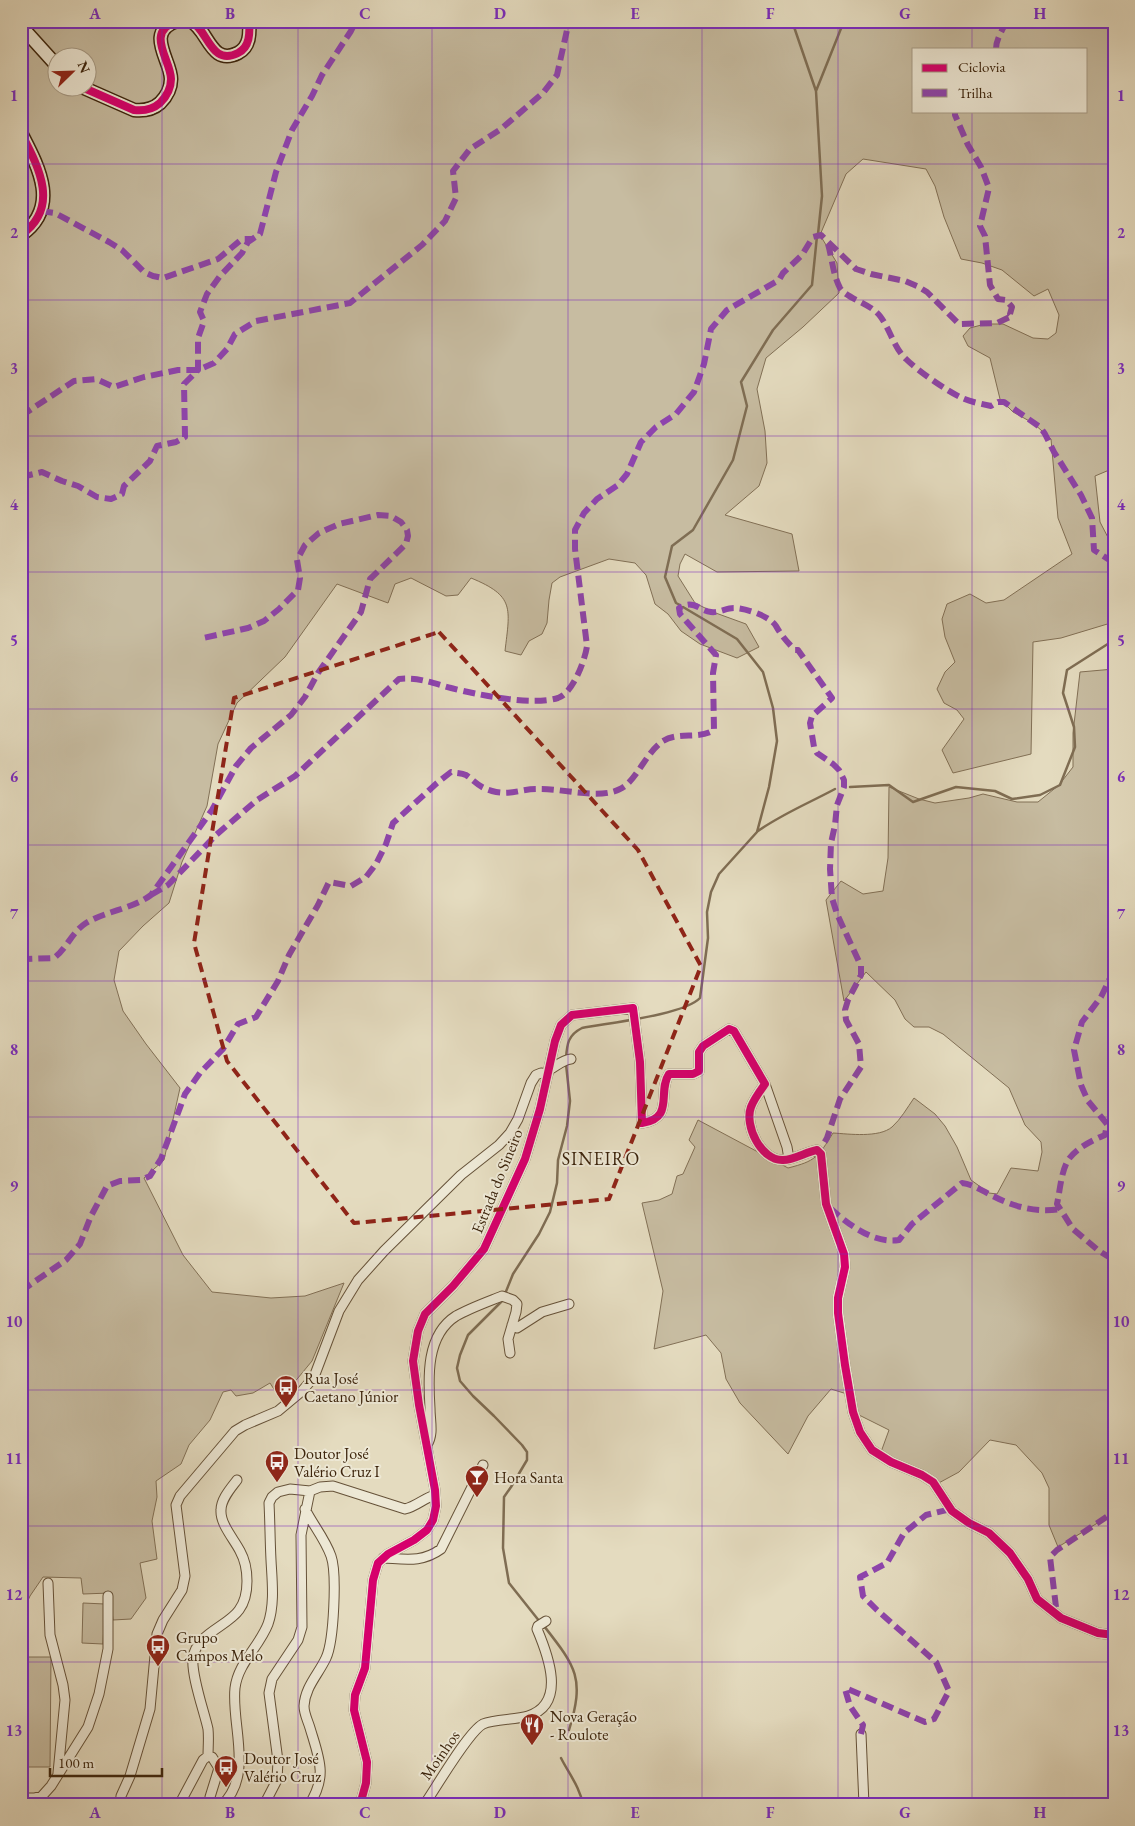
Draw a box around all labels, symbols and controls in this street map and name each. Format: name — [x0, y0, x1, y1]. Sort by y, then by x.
text: A — [88, 3, 101, 24]
text: B — [225, 3, 235, 24]
text: C — [359, 3, 371, 24]
text: D — [494, 3, 506, 24]
text: E — [630, 3, 640, 24]
text: F — [766, 3, 775, 24]
text: G — [899, 3, 911, 24]
text: H — [1034, 3, 1047, 24]
north arrow — [48, 48, 98, 98]
legend — [912, 48, 1088, 112]
text: Ciclovia — [958, 57, 1005, 76]
text: N — [73, 58, 95, 76]
text: Trilha — [958, 83, 993, 102]
text: 1 — [10, 85, 18, 106]
text: 1 — [1117, 85, 1125, 106]
text: 2 — [10, 222, 19, 243]
text: 2 — [1117, 222, 1126, 243]
text: 3 — [10, 358, 18, 379]
text: 3 — [1117, 358, 1125, 379]
text: 4 — [10, 494, 19, 515]
text: 4 — [1117, 494, 1126, 515]
text: 5 — [10, 630, 18, 651]
text: 5 — [1117, 630, 1125, 651]
text: 6 — [10, 766, 19, 787]
text: 6 — [1117, 766, 1126, 787]
text: 7 — [10, 903, 19, 924]
text: 7 — [1117, 903, 1126, 924]
text: 8 — [10, 1039, 18, 1060]
text: 8 — [1117, 1039, 1125, 1060]
street label: Estrada do Sineiro — [466, 1126, 528, 1236]
district label: SINEIRO — [562, 1147, 640, 1170]
text: 9 — [10, 1175, 19, 1196]
text: 9 — [1117, 1175, 1126, 1196]
text: 10 — [6, 1311, 23, 1332]
text: 10 — [1113, 1311, 1130, 1332]
place label: Rua José Caetano Júnior — [304, 1368, 399, 1407]
bus stop icon: Rua José Caetano Júnior — [273, 1374, 299, 1408]
place label: Doutor José Valério Cruz I — [294, 1443, 380, 1482]
text: 11 — [6, 1448, 22, 1469]
text: 11 — [1113, 1448, 1129, 1469]
bus stop icon: Doutor José Valério Cruz I — [264, 1449, 290, 1483]
bar icon: Hora Santa — [464, 1464, 490, 1498]
place label: Hora Santa — [494, 1467, 564, 1488]
text: 12 — [6, 1584, 23, 1605]
text: 12 — [1113, 1584, 1130, 1605]
place label: Grupo Campos Melo — [176, 1627, 263, 1666]
bus stop icon: Grupo Campos Melo — [145, 1633, 171, 1667]
place label: Nova Geração - Roulote — [550, 1706, 637, 1745]
restaurant icon: Nova Geração - Roulote — [519, 1712, 545, 1746]
text: 13 — [6, 1720, 22, 1741]
text: 13 — [1113, 1720, 1129, 1741]
street label: Moinhos — [415, 1726, 465, 1784]
scale bar — [50, 1746, 162, 1778]
place label: Doutor José Valério Cruz — [244, 1748, 321, 1787]
text: 100 m — [58, 1753, 95, 1772]
bus stop icon: Doutor José Valério Cruz — [213, 1754, 239, 1788]
text: A — [88, 1802, 101, 1823]
text: B — [225, 1802, 235, 1823]
text: C — [359, 1802, 371, 1823]
text: D — [494, 1802, 506, 1823]
text: E — [630, 1802, 640, 1823]
text: F — [766, 1802, 775, 1823]
text: G — [899, 1802, 911, 1823]
text: H — [1034, 1802, 1047, 1823]

